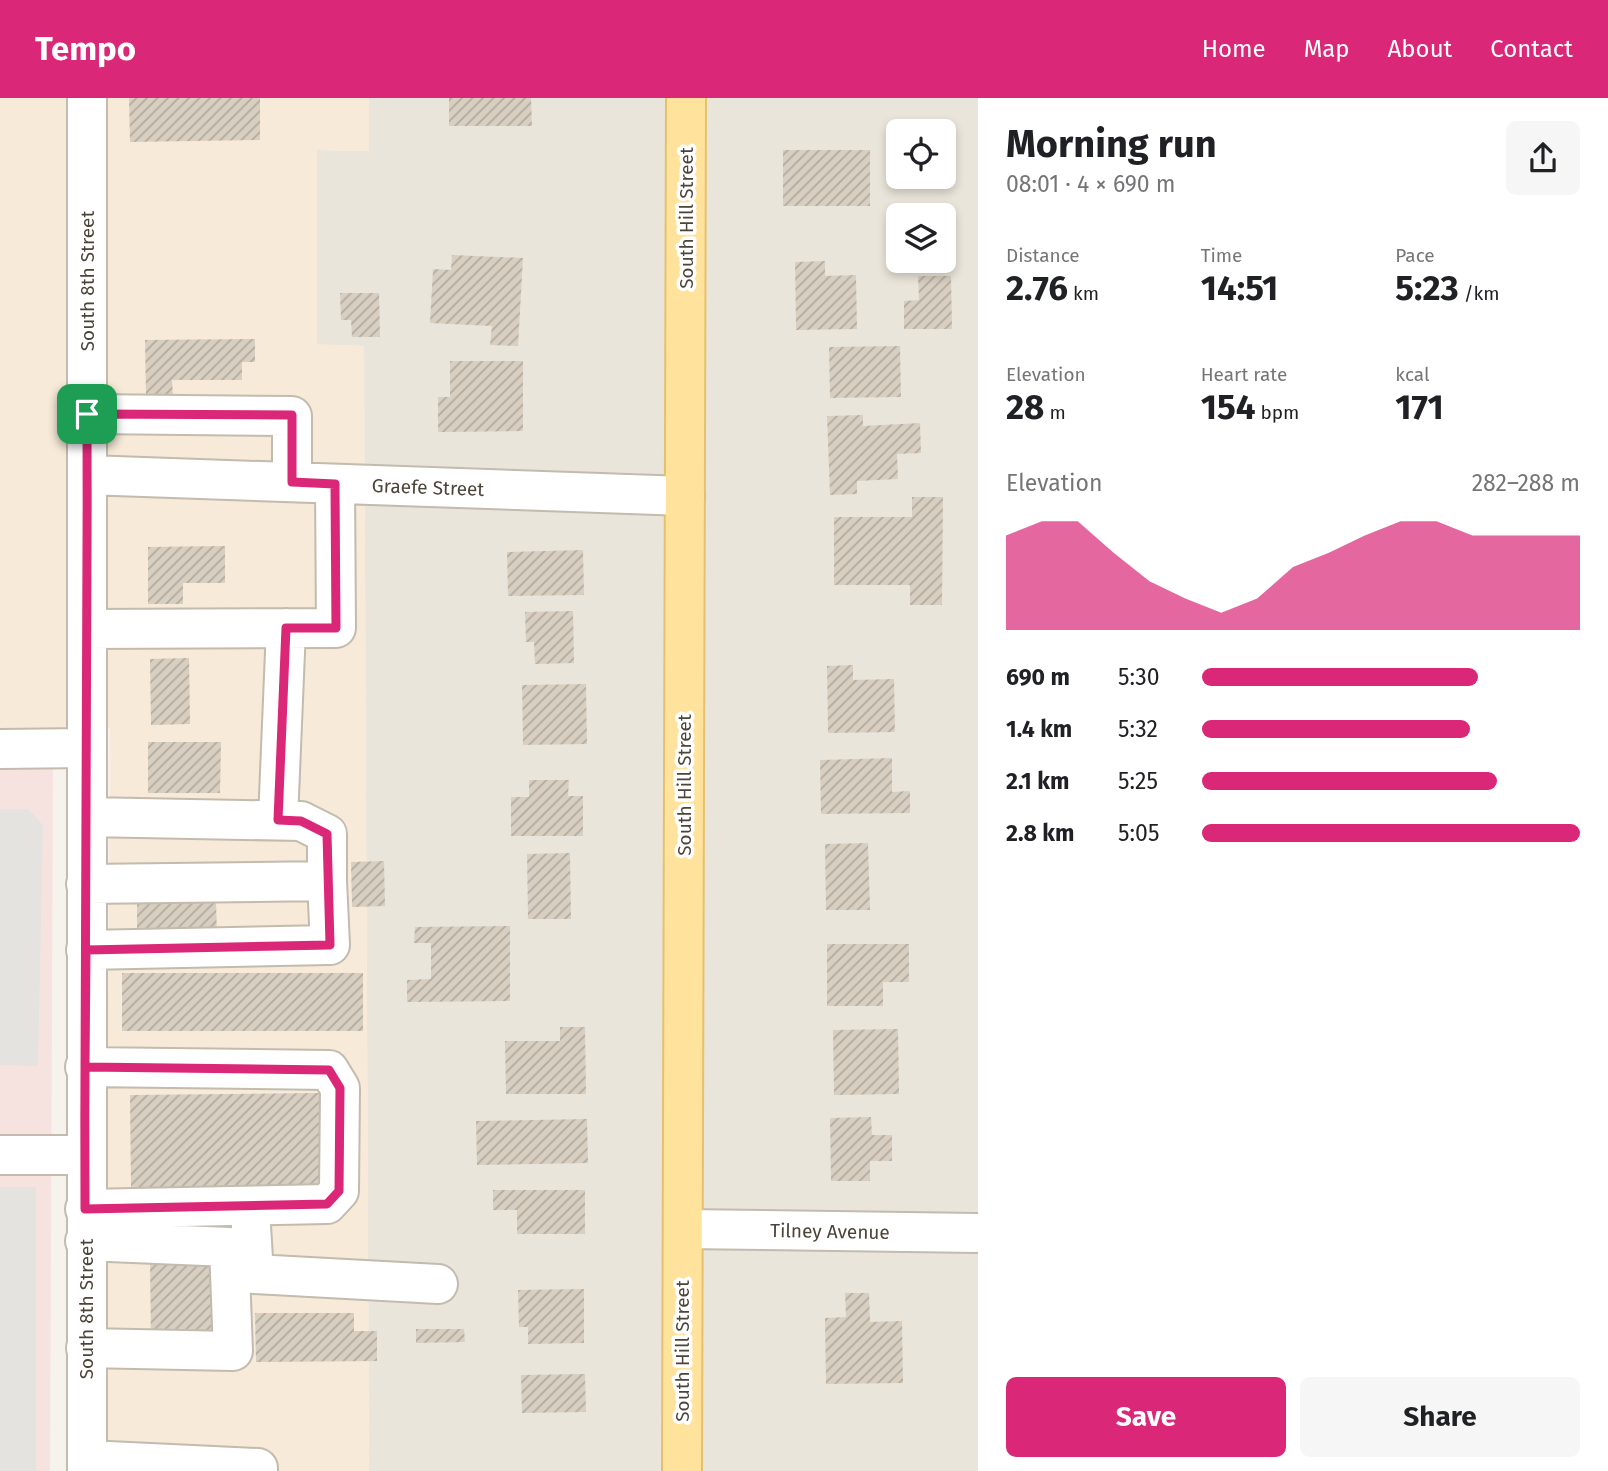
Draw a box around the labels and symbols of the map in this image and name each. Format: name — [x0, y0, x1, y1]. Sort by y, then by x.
street label: South Hill Street — [675, 147, 698, 289]
street label: South 8th Street — [76, 211, 99, 351]
pin — [57, 384, 117, 444]
street label: Graefe Street — [371, 474, 485, 501]
street label: South Hill Street — [673, 714, 696, 856]
street label: Tilney Avenue — [770, 1219, 890, 1244]
street label: South 8th Street — [75, 1239, 98, 1379]
street label: South Hill Street — [671, 1280, 694, 1422]

